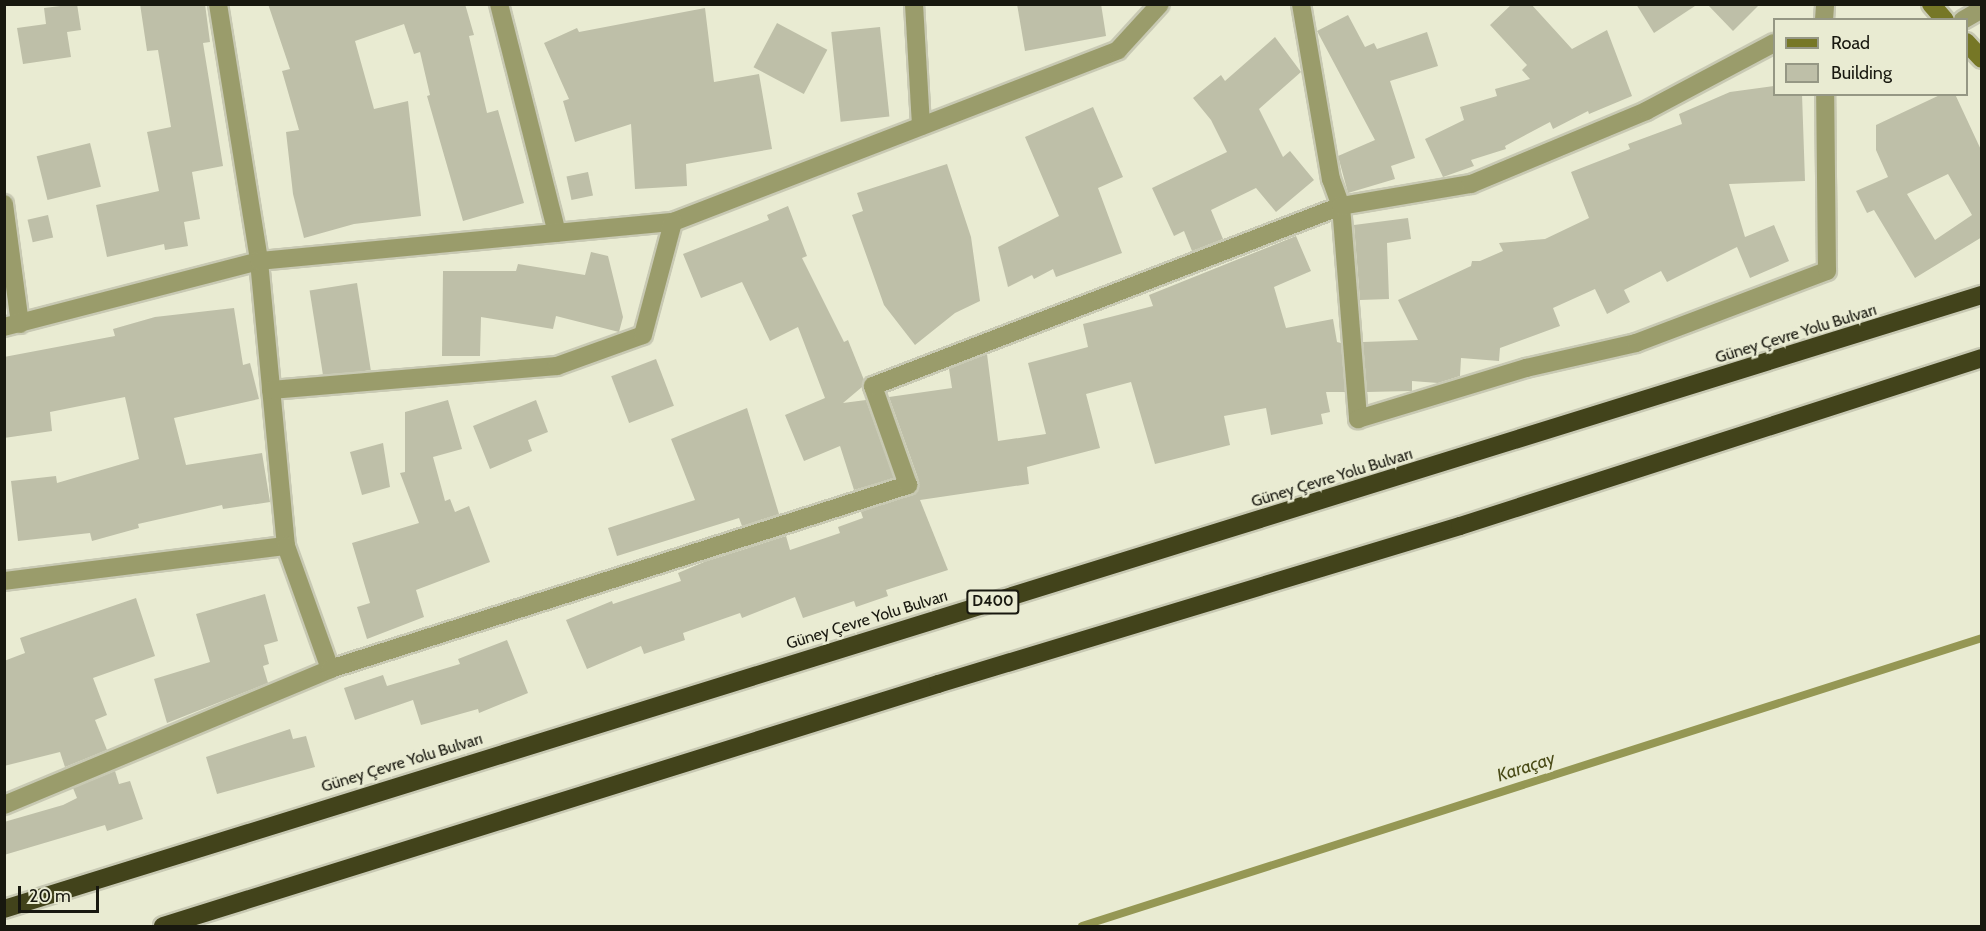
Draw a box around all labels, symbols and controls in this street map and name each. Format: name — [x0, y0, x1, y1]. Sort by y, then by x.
legend — [1773, 18, 1968, 96]
text: Road — [1831, 32, 1870, 54]
text: Building — [1831, 62, 1892, 84]
street label: Güney Çevre Yolu Bulvarı — [1713, 300, 1879, 368]
street label: Güney Çevre Yolu Bulvarı — [1249, 444, 1415, 512]
street label: Güney Çevre Yolu Bulvarı — [784, 586, 950, 654]
road number: D400 — [966, 590, 1020, 614]
street label: Güney Çevre Yolu Bulvarı — [319, 729, 485, 797]
water label: Karaçay — [1494, 747, 1558, 787]
scale bar — [21, 874, 102, 912]
text: 20 m — [29, 885, 71, 907]

